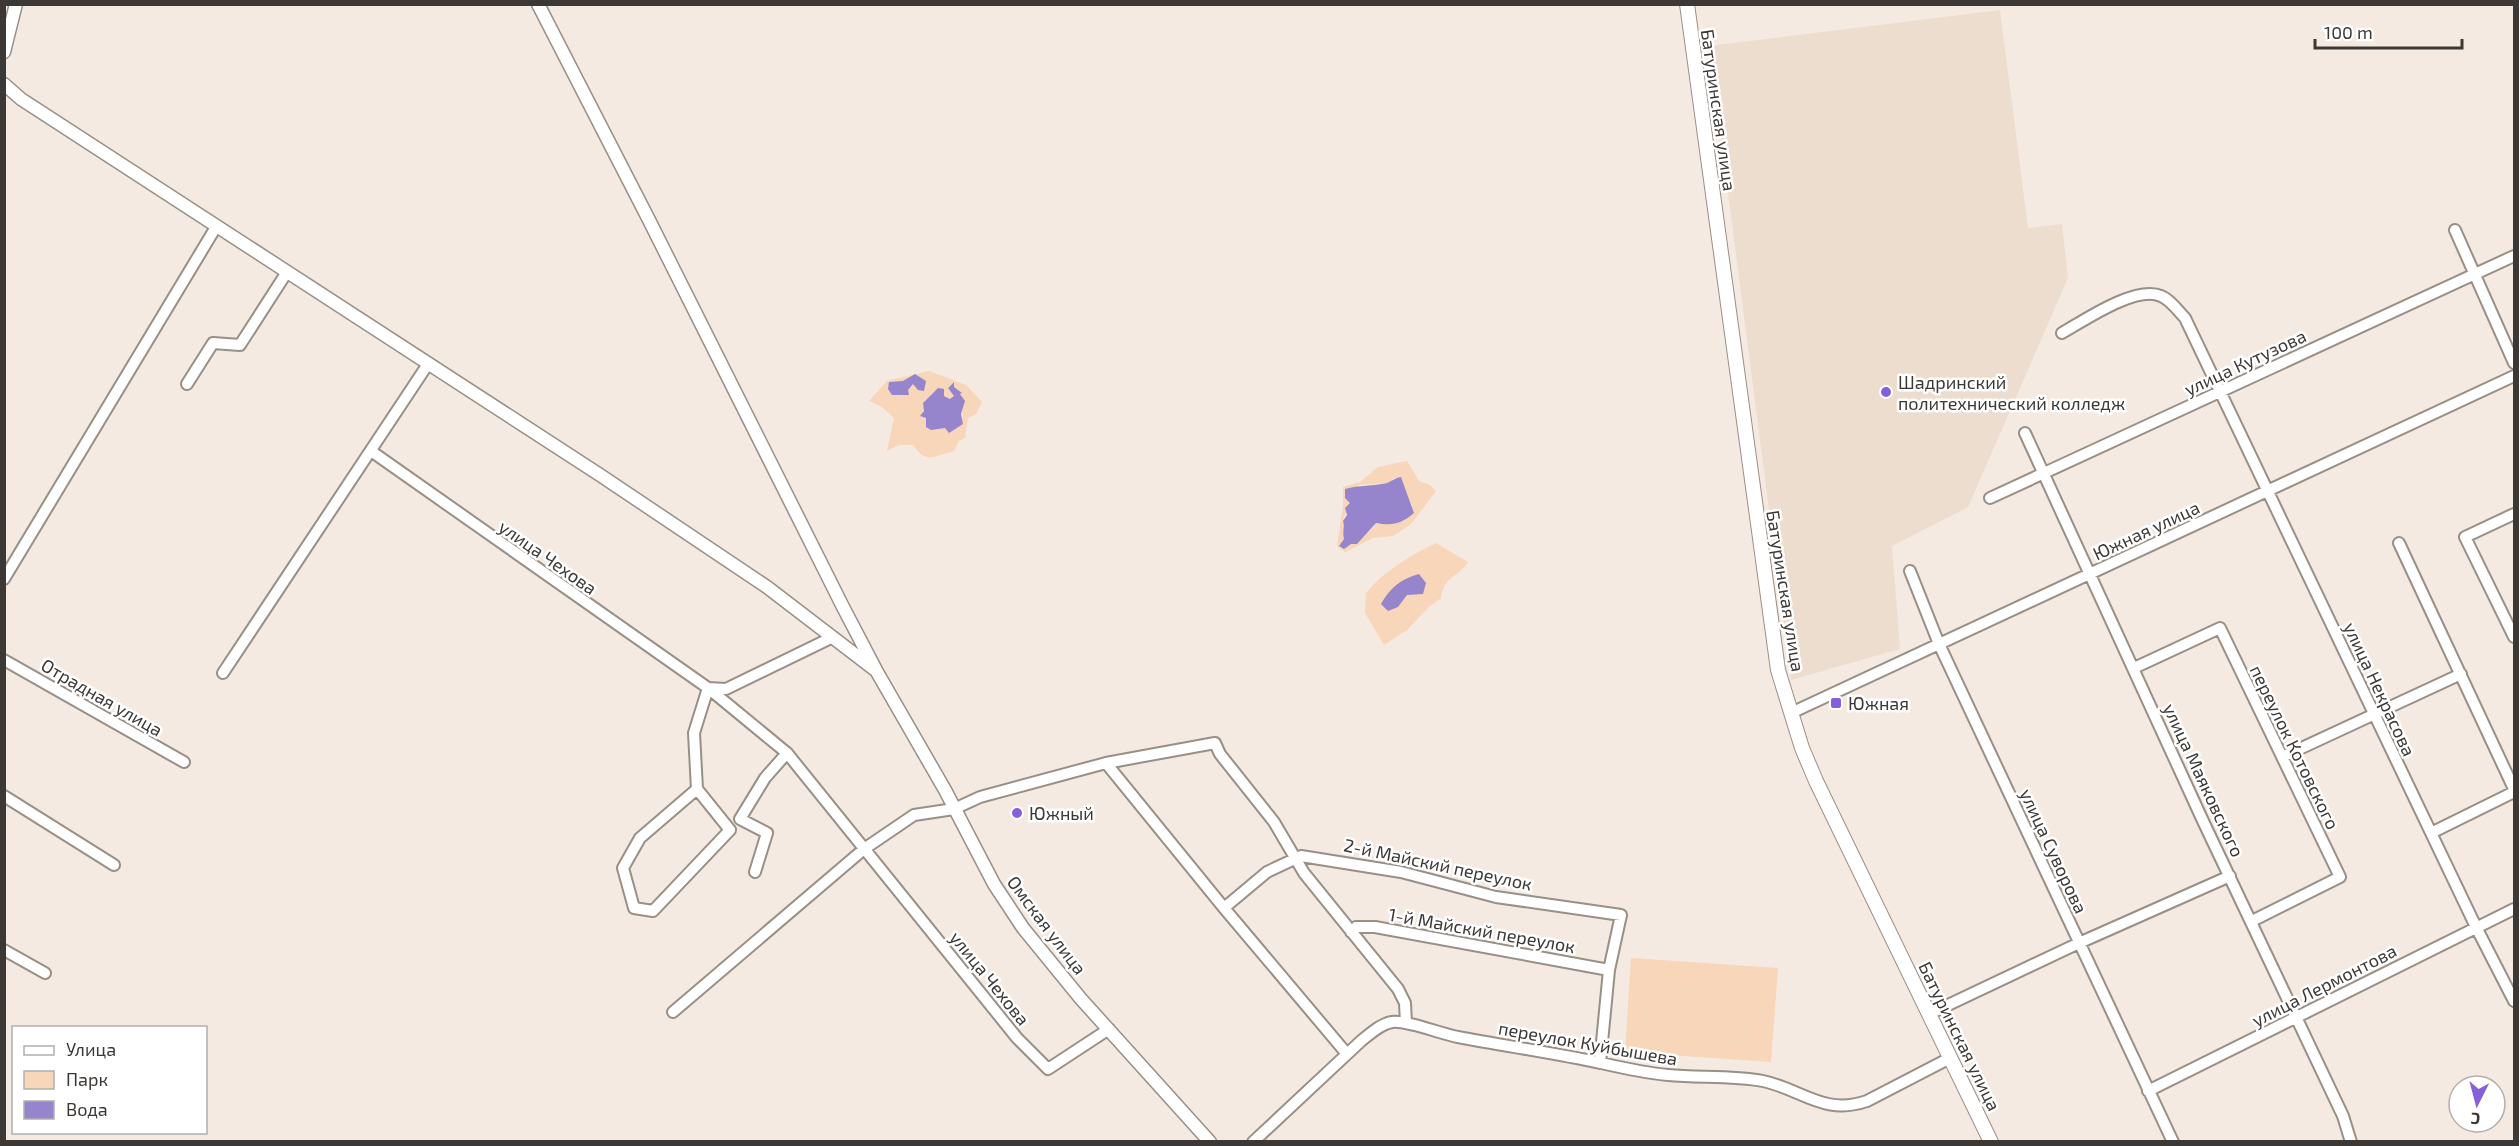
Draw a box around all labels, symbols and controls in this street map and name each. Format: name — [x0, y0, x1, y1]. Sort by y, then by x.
scale bar — [2315, 12, 2462, 50]
text: 100 m — [2324, 21, 2373, 43]
street label: Батуринская улица — [1697, 28, 1741, 192]
street label: улица Кутузова — [2181, 324, 2309, 400]
place label: Шадринский политехнический колледж — [1898, 371, 2125, 414]
marker: Шадринский политехнический колледж — [1879, 385, 1893, 399]
street label: Южная улица — [2089, 496, 2203, 564]
street label: Батуринская улица — [1762, 509, 1810, 673]
street label: улица Чехова — [495, 515, 601, 599]
street label: улица Некрасова — [2339, 619, 2421, 759]
street label: Отрадная улица — [37, 653, 167, 741]
street label: переулок Котовского — [2246, 661, 2344, 833]
place label: Южная — [1848, 692, 1909, 714]
marker: Южная — [1829, 696, 1843, 710]
street label: улица Маяковского — [2159, 700, 2249, 860]
street label: улица Суворова — [2016, 785, 2092, 917]
place label: Южный — [1029, 802, 1094, 824]
marker: Южный — [1010, 806, 1024, 820]
street label: 2-й Майский переулок — [1342, 833, 1535, 895]
street label: Омская улица — [1003, 871, 1091, 979]
street label: 1-й Майский переулок — [1387, 903, 1577, 957]
street label: улица Чехова — [945, 927, 1035, 1029]
street label: улица Лермонтова — [2248, 939, 2400, 1031]
street label: Батуринская улица — [1914, 958, 2006, 1114]
street label: переулок Куйбышева — [1497, 1016, 1679, 1070]
legend — [12, 1026, 207, 1134]
text: Улица — [66, 1038, 116, 1060]
text: Парк — [66, 1068, 108, 1090]
north arrow — [2447, 1074, 2507, 1134]
text: Вода — [66, 1098, 108, 1120]
text: С — [2470, 1109, 2481, 1129]

